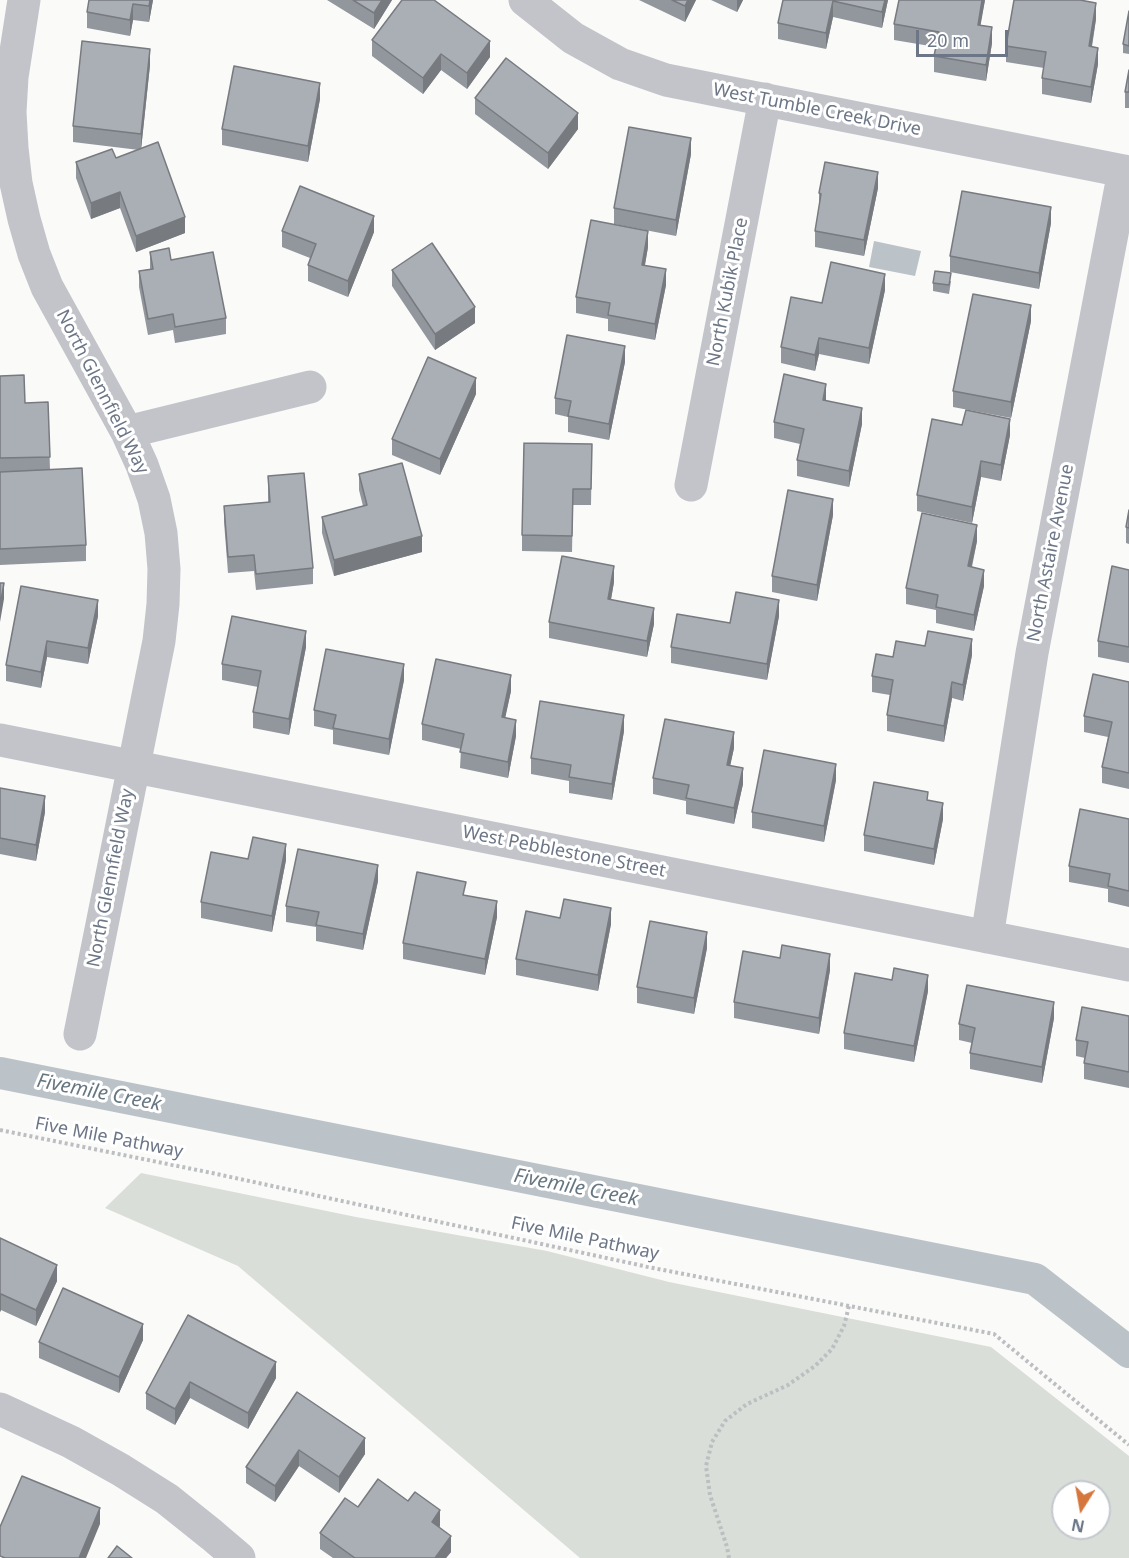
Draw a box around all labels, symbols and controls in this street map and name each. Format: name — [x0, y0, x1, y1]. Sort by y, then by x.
scale bar — [919, 18, 1010, 56]
text: 20 m — [927, 28, 969, 52]
street label: West Tumble Creek Drive — [711, 79, 923, 141]
street label: North Kubik Place — [703, 216, 753, 368]
street label: North Glennfield Way — [51, 306, 153, 478]
street label: North Astaire Avenue — [1023, 462, 1079, 644]
street label: North Glennfield Way — [83, 787, 139, 969]
street label: West Pebblestone Street — [461, 822, 667, 882]
water label: Fivemile Creek — [35, 1069, 163, 1117]
street label: Five Mile Pathway — [33, 1113, 185, 1163]
water label: Fivemile Creek — [512, 1164, 640, 1212]
street label: Five Mile Pathway — [509, 1213, 661, 1265]
north arrow — [1051, 1480, 1111, 1540]
text: N — [1069, 1514, 1086, 1538]

